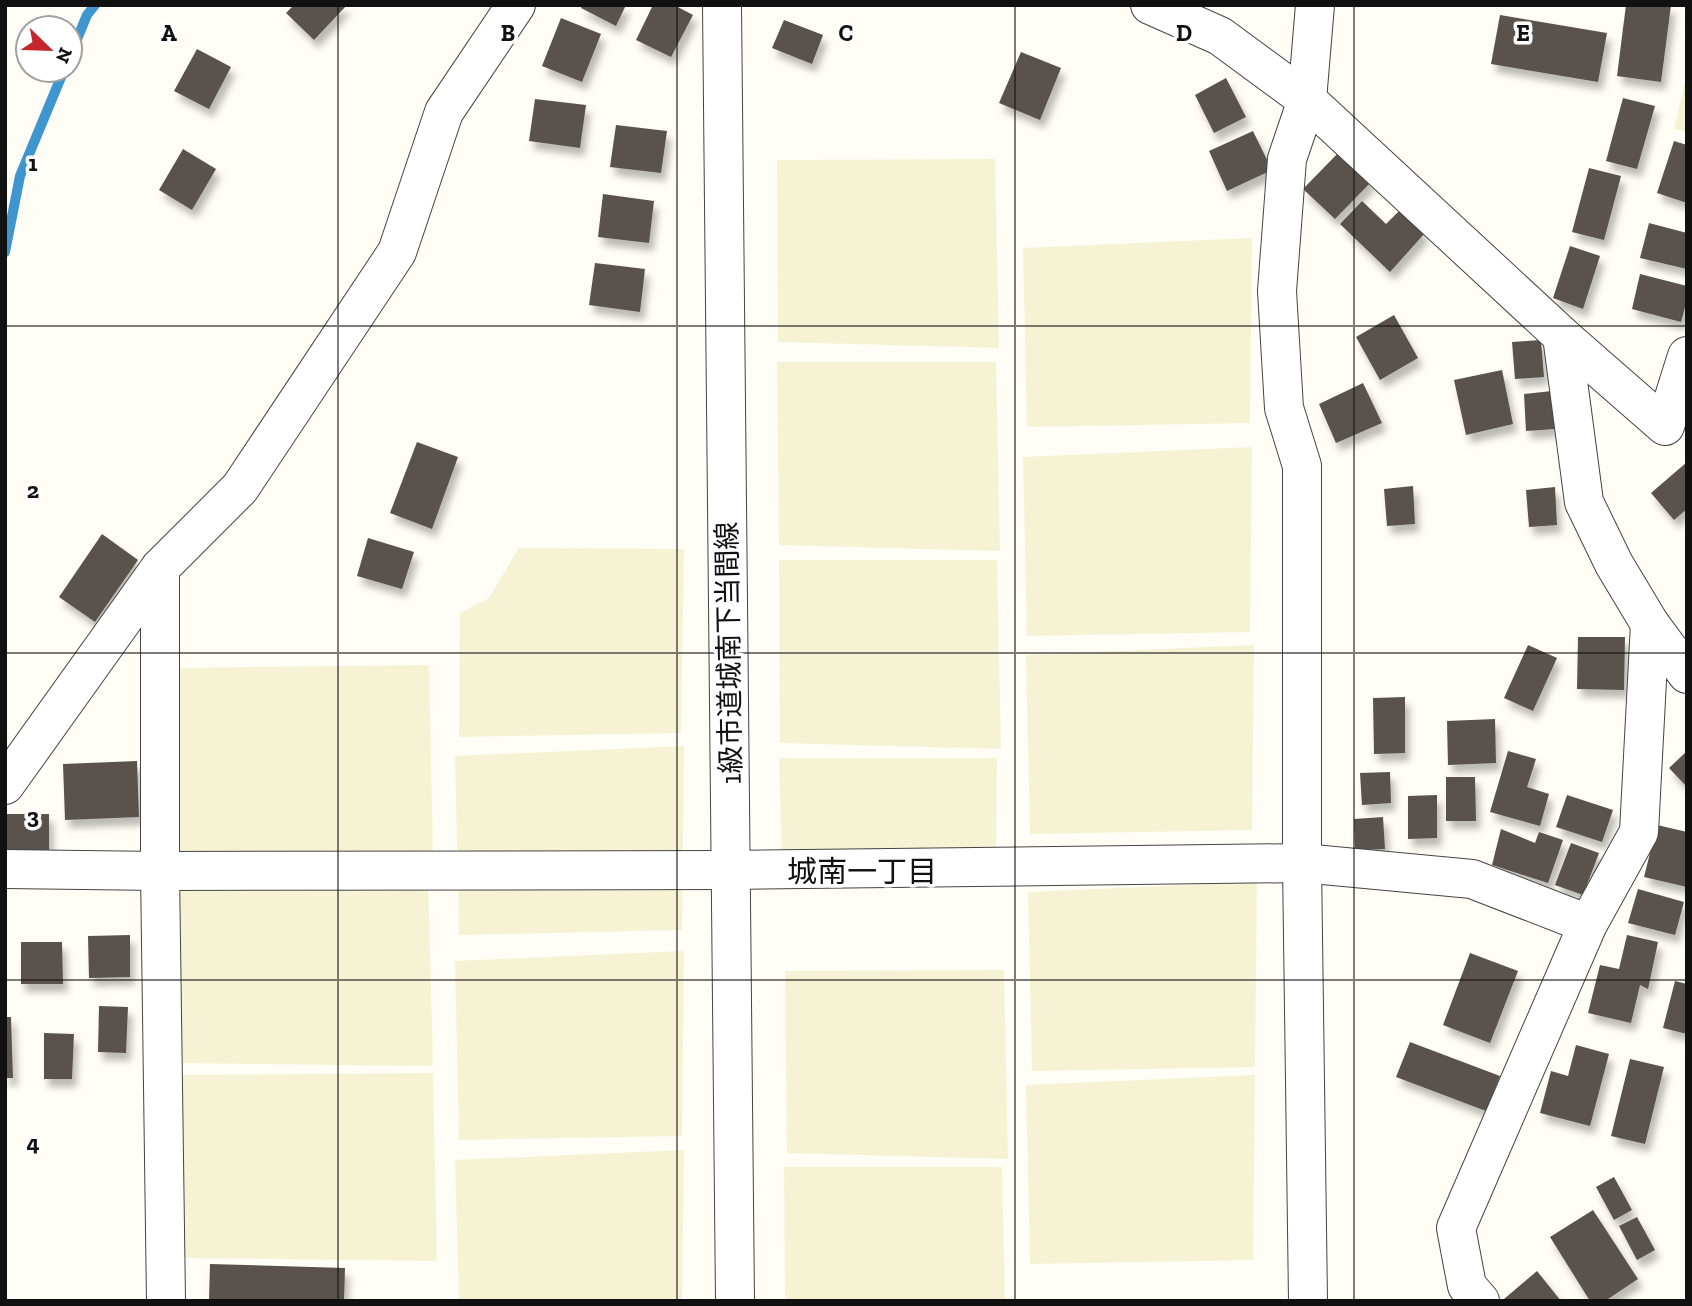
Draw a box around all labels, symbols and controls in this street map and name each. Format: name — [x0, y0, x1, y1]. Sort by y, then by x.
north arrow — [14, 14, 84, 84]
text: A — [161, 19, 177, 47]
text: B — [501, 19, 515, 47]
text: C — [839, 19, 853, 47]
text: D — [1176, 19, 1192, 47]
text: E — [1516, 19, 1530, 47]
text: N — [51, 44, 78, 67]
text: 1 — [28, 149, 38, 177]
text: 2 — [27, 476, 39, 504]
street label: 1級市道城南下当間線 — [710, 521, 748, 785]
text: 3 — [27, 802, 39, 830]
district label: 城南一丁目 — [787, 854, 937, 890]
text: 4 — [26, 1129, 40, 1157]

